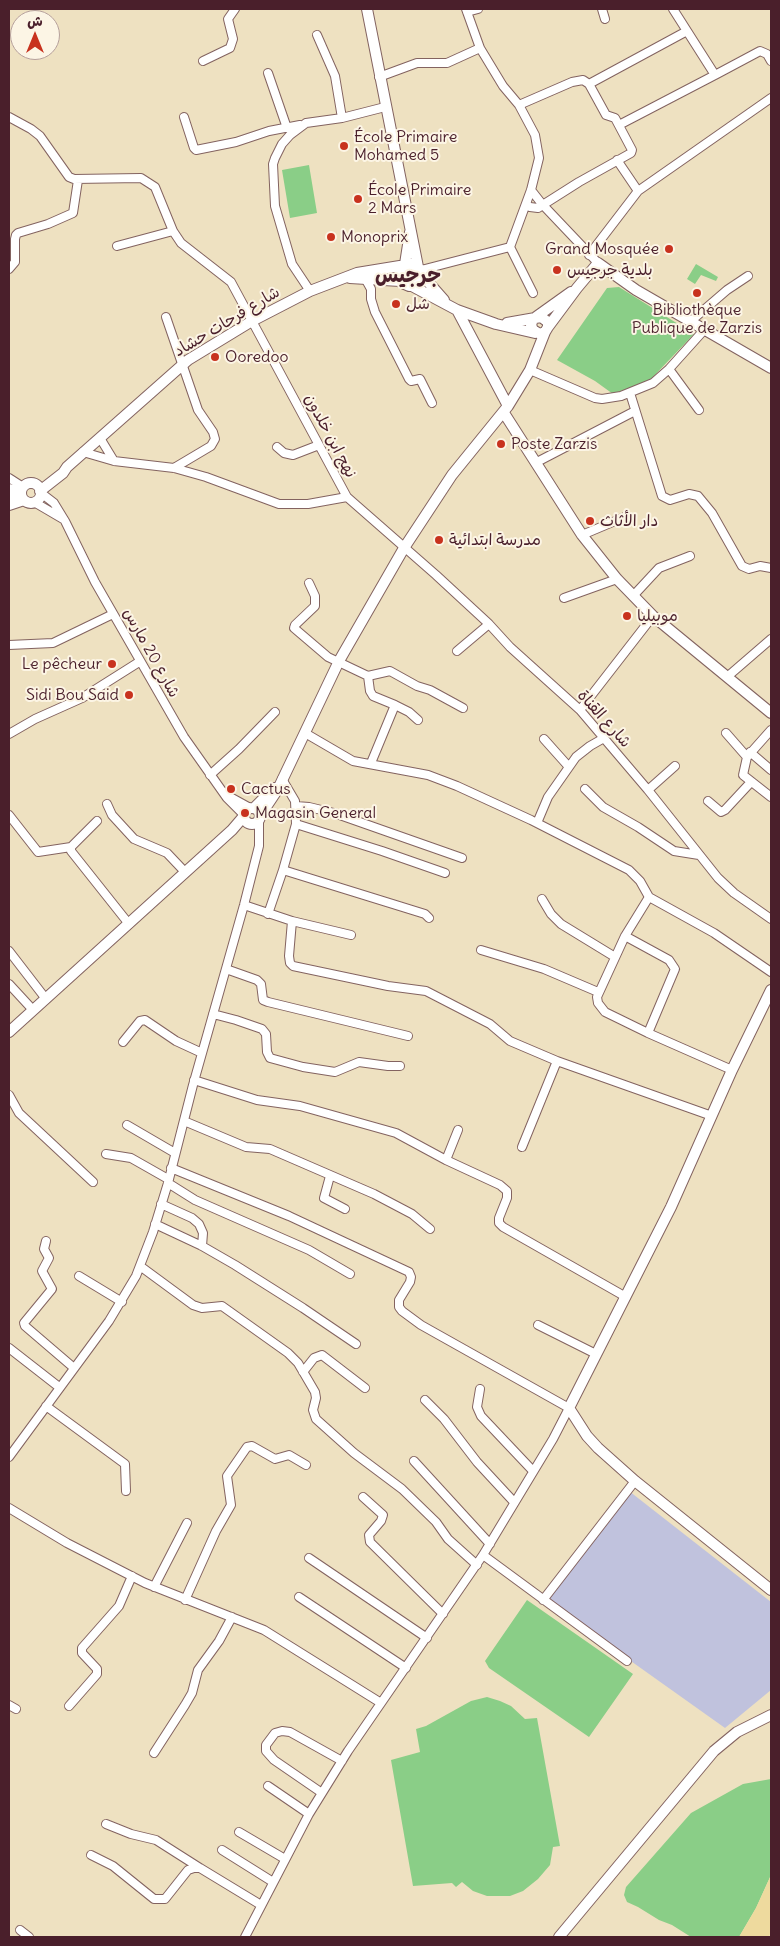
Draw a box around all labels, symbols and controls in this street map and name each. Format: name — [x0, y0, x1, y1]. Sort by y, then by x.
north arrow — [10, 10, 60, 60]
text: ش — [27, 12, 43, 30]
place label: École Primaire Mohamed 5 — [354, 127, 457, 165]
marker: École Primaire Mohamed 5 — [338, 140, 350, 152]
place label: École Primaire 2 Mars — [368, 180, 471, 218]
marker: École Primaire 2 Mars — [352, 193, 364, 205]
place label: Monoprix — [341, 227, 408, 247]
marker: Monoprix — [325, 231, 337, 243]
place label: Grand Mosquée — [545, 239, 659, 259]
marker: Grand Mosquée — [663, 243, 675, 255]
place label: بلدية جرجيس — [567, 260, 653, 280]
district label: جرجيس — [375, 263, 441, 289]
marker: بلدية جرجيس — [551, 264, 563, 276]
street label: شارع فرحات حشاد — [171, 283, 283, 361]
marker: Bibliothèque Publique de Zarzis — [691, 287, 703, 299]
place label: شل — [406, 294, 430, 314]
marker: شل — [390, 298, 402, 310]
place label: Bibliothèque Publique de Zarzis — [632, 300, 762, 338]
place label: Ooredoo — [225, 347, 288, 367]
marker: Ooredoo — [209, 351, 221, 363]
street label: نهج ابن خلدون — [300, 391, 360, 481]
place label: Poste Zarzis — [511, 434, 597, 454]
marker: Poste Zarzis — [495, 438, 507, 450]
place label: دار الأثاث — [600, 511, 658, 531]
marker: دار الأثاث — [584, 515, 596, 527]
place label: مدرسة ابتدائية — [449, 530, 541, 550]
marker: مدرسة ابتدائية — [433, 534, 445, 546]
street label: شارع 20 مارس — [119, 605, 183, 701]
place label: موبيليا — [637, 606, 678, 626]
marker: موبيليا — [621, 610, 633, 622]
place label: Le pêcheur — [22, 654, 102, 674]
marker: Le pêcheur — [106, 658, 118, 670]
place label: Sidi Bou Said — [26, 685, 119, 705]
street label: شارع القناة — [573, 686, 635, 752]
marker: Sidi Bou Said — [123, 689, 135, 701]
place label: Cactus — [241, 779, 291, 799]
marker: Cactus — [225, 783, 237, 795]
place label: Magasin General — [255, 803, 376, 823]
marker: Magasin General — [239, 807, 251, 819]

